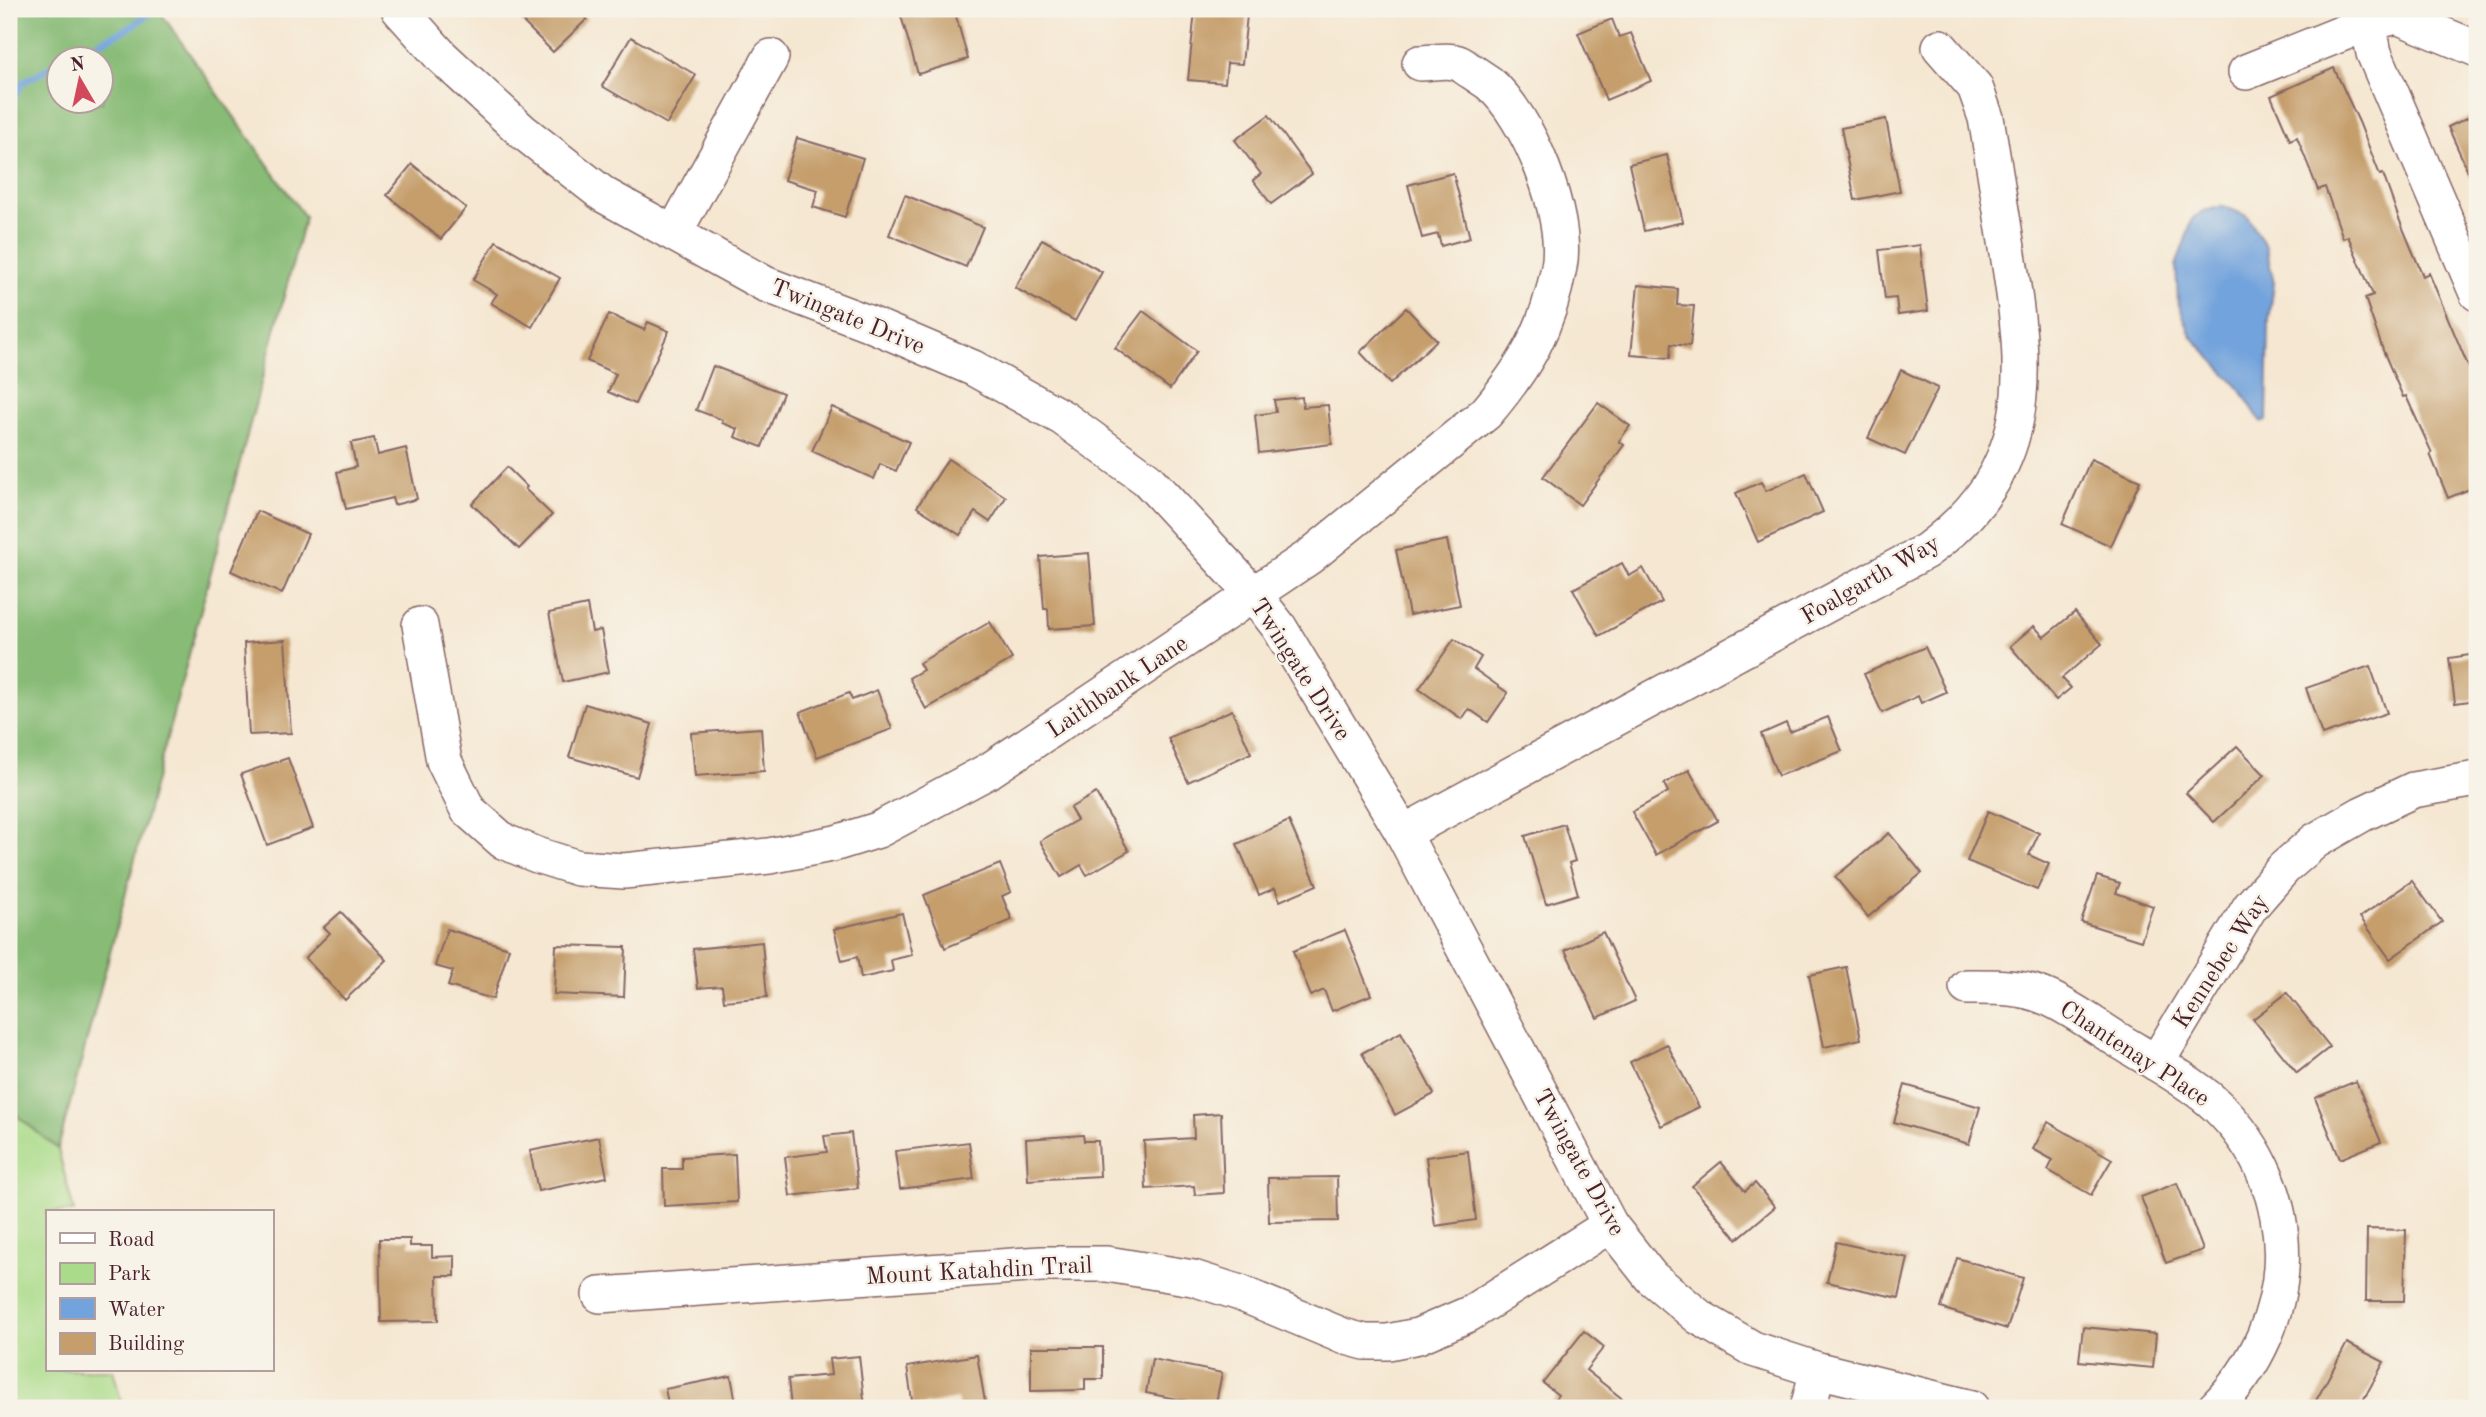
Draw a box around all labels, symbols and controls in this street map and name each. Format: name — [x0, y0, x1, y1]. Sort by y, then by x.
north arrow — [46, 46, 116, 116]
text: N — [69, 55, 87, 76]
street label: Twingate Drive — [767, 276, 928, 360]
street label: Foalgarth Way — [1798, 531, 1945, 630]
street label: Twingate Drive — [1245, 595, 1354, 745]
street label: Laithbank Lane — [1043, 632, 1193, 743]
street label: Kennebec Way — [2170, 891, 2274, 1033]
street label: Chantenay Place — [2055, 997, 2213, 1112]
street label: Twingate Drive — [1528, 1086, 1628, 1240]
legend — [46, 1210, 273, 1372]
text: Road — [108, 1230, 155, 1251]
street label: Mount Katahdin Trail — [865, 1254, 1093, 1290]
text: Park — [108, 1264, 151, 1285]
text: Water — [108, 1300, 165, 1321]
text: Building — [108, 1334, 185, 1355]

